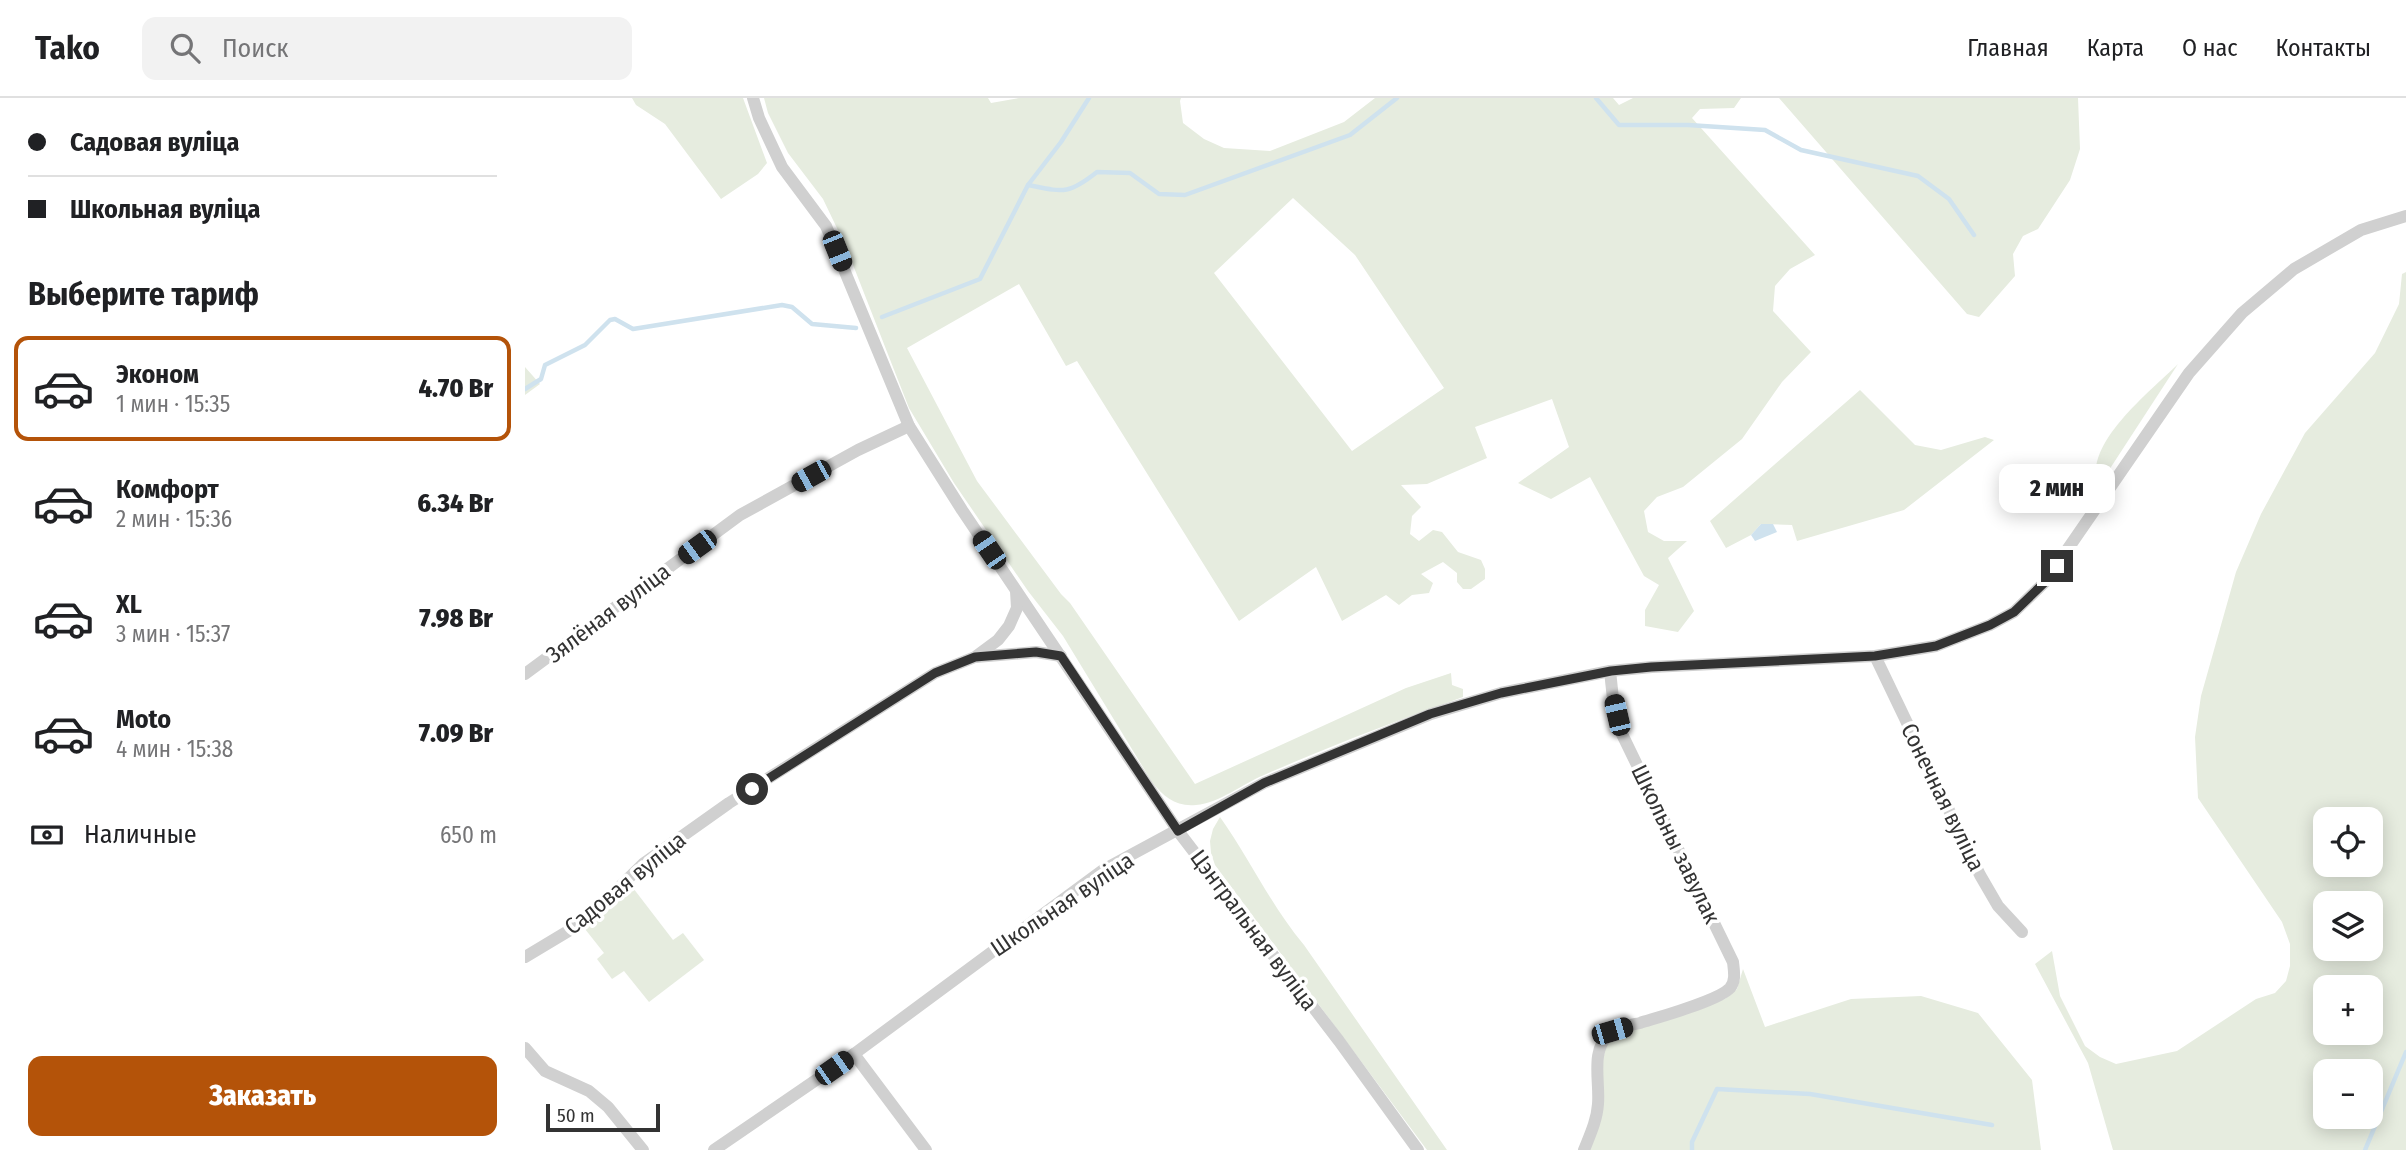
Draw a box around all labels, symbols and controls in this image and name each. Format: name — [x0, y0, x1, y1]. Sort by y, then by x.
search box — [142, 17, 632, 80]
text: Tako — [35, 28, 100, 68]
icon: search — [166, 29, 204, 67]
text: Поиск — [222, 33, 289, 64]
text: Главная — [1967, 34, 2049, 62]
text: Карта — [2087, 34, 2144, 62]
text: О нас — [2182, 34, 2237, 62]
text: Контакты — [2275, 34, 2371, 62]
text: Садовая вуліца — [70, 127, 239, 158]
text: Школьная вуліца — [70, 194, 260, 225]
car — [820, 228, 855, 274]
text: Выберите тариф — [28, 275, 259, 313]
icon: car — [32, 357, 95, 420]
text: Эконом — [116, 359, 199, 390]
text: 4.70 Br — [418, 373, 493, 404]
text: 1 мин · 15:35 — [116, 390, 230, 418]
car — [788, 457, 835, 495]
callout: 2 мин — [1999, 464, 2115, 514]
icon: car — [32, 472, 95, 535]
text: Комфорт — [116, 474, 219, 505]
text: 2 мин — [2030, 474, 2084, 502]
text: 6.34 Br — [417, 488, 493, 519]
text: 2 мин · 15:36 — [116, 505, 232, 533]
car — [674, 526, 721, 568]
car — [969, 527, 1010, 573]
route end — [2041, 550, 2073, 582]
street label: Зялёная вуліца — [540, 557, 676, 669]
icon: car — [32, 587, 95, 650]
text: XL — [116, 589, 142, 620]
text: 7.98 Br — [419, 603, 493, 634]
text: 3 мин · 15:37 — [116, 620, 230, 648]
car — [1603, 692, 1632, 738]
icon: car — [32, 702, 95, 765]
text: Moto — [116, 704, 171, 735]
text: 7.09 Br — [419, 718, 493, 749]
street label: Сонечная вуліца — [1895, 719, 1991, 875]
text: 4 мин · 15:38 — [116, 735, 233, 763]
street label: Школьны завулак — [1625, 760, 1727, 928]
route start — [736, 773, 768, 805]
map controls — [2313, 807, 2383, 1129]
button: locate — [2313, 807, 2383, 877]
icon: cash — [28, 816, 66, 854]
text: Наличные — [84, 819, 197, 850]
text: 650 m — [440, 821, 497, 849]
street label: Садовая вуліца — [559, 826, 691, 940]
street label: Цэнтральная вуліца — [1184, 844, 1324, 1016]
street label: Школьная вуліца — [985, 846, 1139, 962]
button: layers — [2313, 891, 2383, 961]
button: + — [2313, 975, 2383, 1045]
car — [1589, 1015, 1636, 1047]
car — [811, 1047, 858, 1089]
button: Заказать — [28, 1056, 497, 1136]
button: − — [2313, 1059, 2383, 1129]
scale bar — [546, 1101, 660, 1133]
text: 50 m — [557, 1104, 595, 1127]

